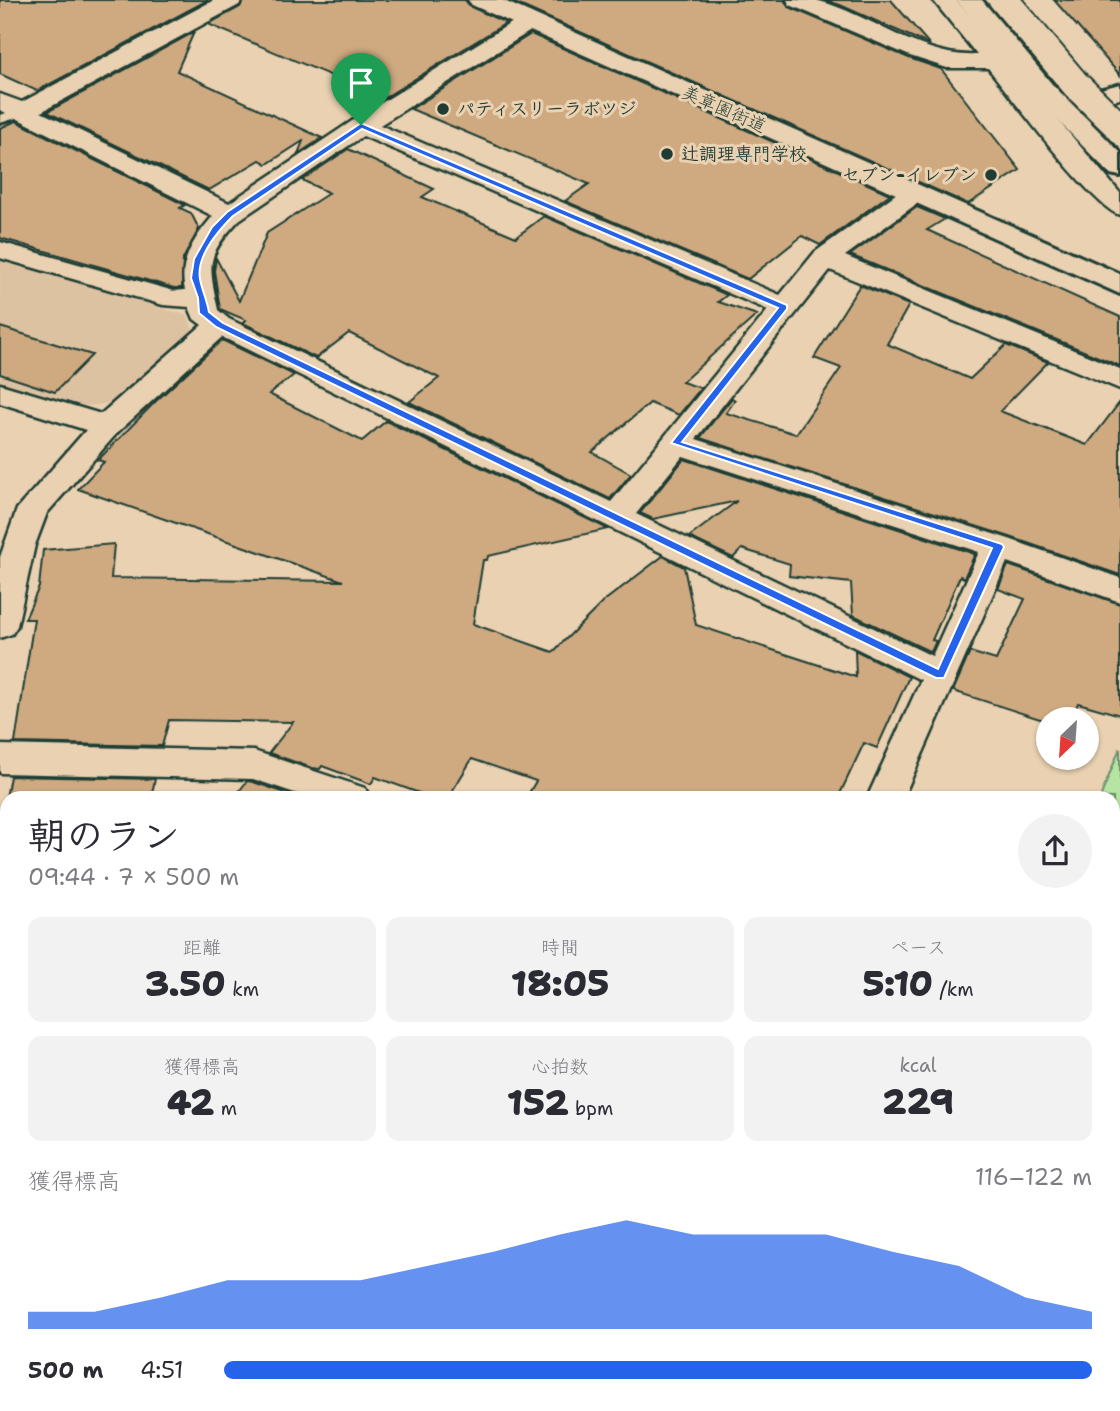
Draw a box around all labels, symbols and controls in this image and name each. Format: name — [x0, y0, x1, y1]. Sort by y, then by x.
pin — [331, 53, 391, 125]
icon: arrive — [342, 64, 380, 102]
street label: 美章園街道 — [678, 80, 770, 138]
place label: パティスリーラボツジ — [457, 97, 636, 121]
marker: パティスリーラボツジ — [435, 101, 451, 117]
place label: 辻調理専門学校 — [681, 142, 807, 166]
marker: 辻調理専門学校 — [659, 146, 675, 162]
place label: セブン-イレブン — [842, 163, 977, 187]
marker: セブン-イレブン — [983, 167, 999, 183]
north arrow — [1036, 707, 1099, 770]
map controls — [1036, 707, 1099, 770]
text: 朝のラン — [28, 810, 180, 861]
button: share — [1018, 814, 1092, 888]
text: 09:44 · 7 × 500 m — [28, 862, 239, 892]
text: 距離 — [183, 935, 221, 960]
text: 時間 — [541, 935, 579, 960]
text: ペース — [890, 935, 946, 960]
text: 3.50 — [145, 960, 226, 1007]
text: 18:05 — [511, 960, 609, 1007]
text: 5:10 — [862, 960, 933, 1007]
text: km — [226, 977, 259, 1002]
text: /km — [933, 977, 974, 1002]
text: kcal — [900, 1053, 936, 1078]
text: 獲得標高 — [164, 1054, 240, 1079]
text: 心拍数 — [531, 1054, 589, 1079]
text: 229 — [882, 1078, 954, 1125]
text: 42 — [167, 1079, 214, 1126]
text: 152 — [507, 1079, 569, 1126]
text: m — [214, 1096, 237, 1121]
text: bpm — [569, 1096, 613, 1121]
text: 116–122 m — [975, 1162, 1092, 1192]
text: 獲得標高 — [28, 1166, 120, 1196]
text: 500 m — [28, 1355, 103, 1385]
text: 4:51 — [140, 1355, 184, 1385]

